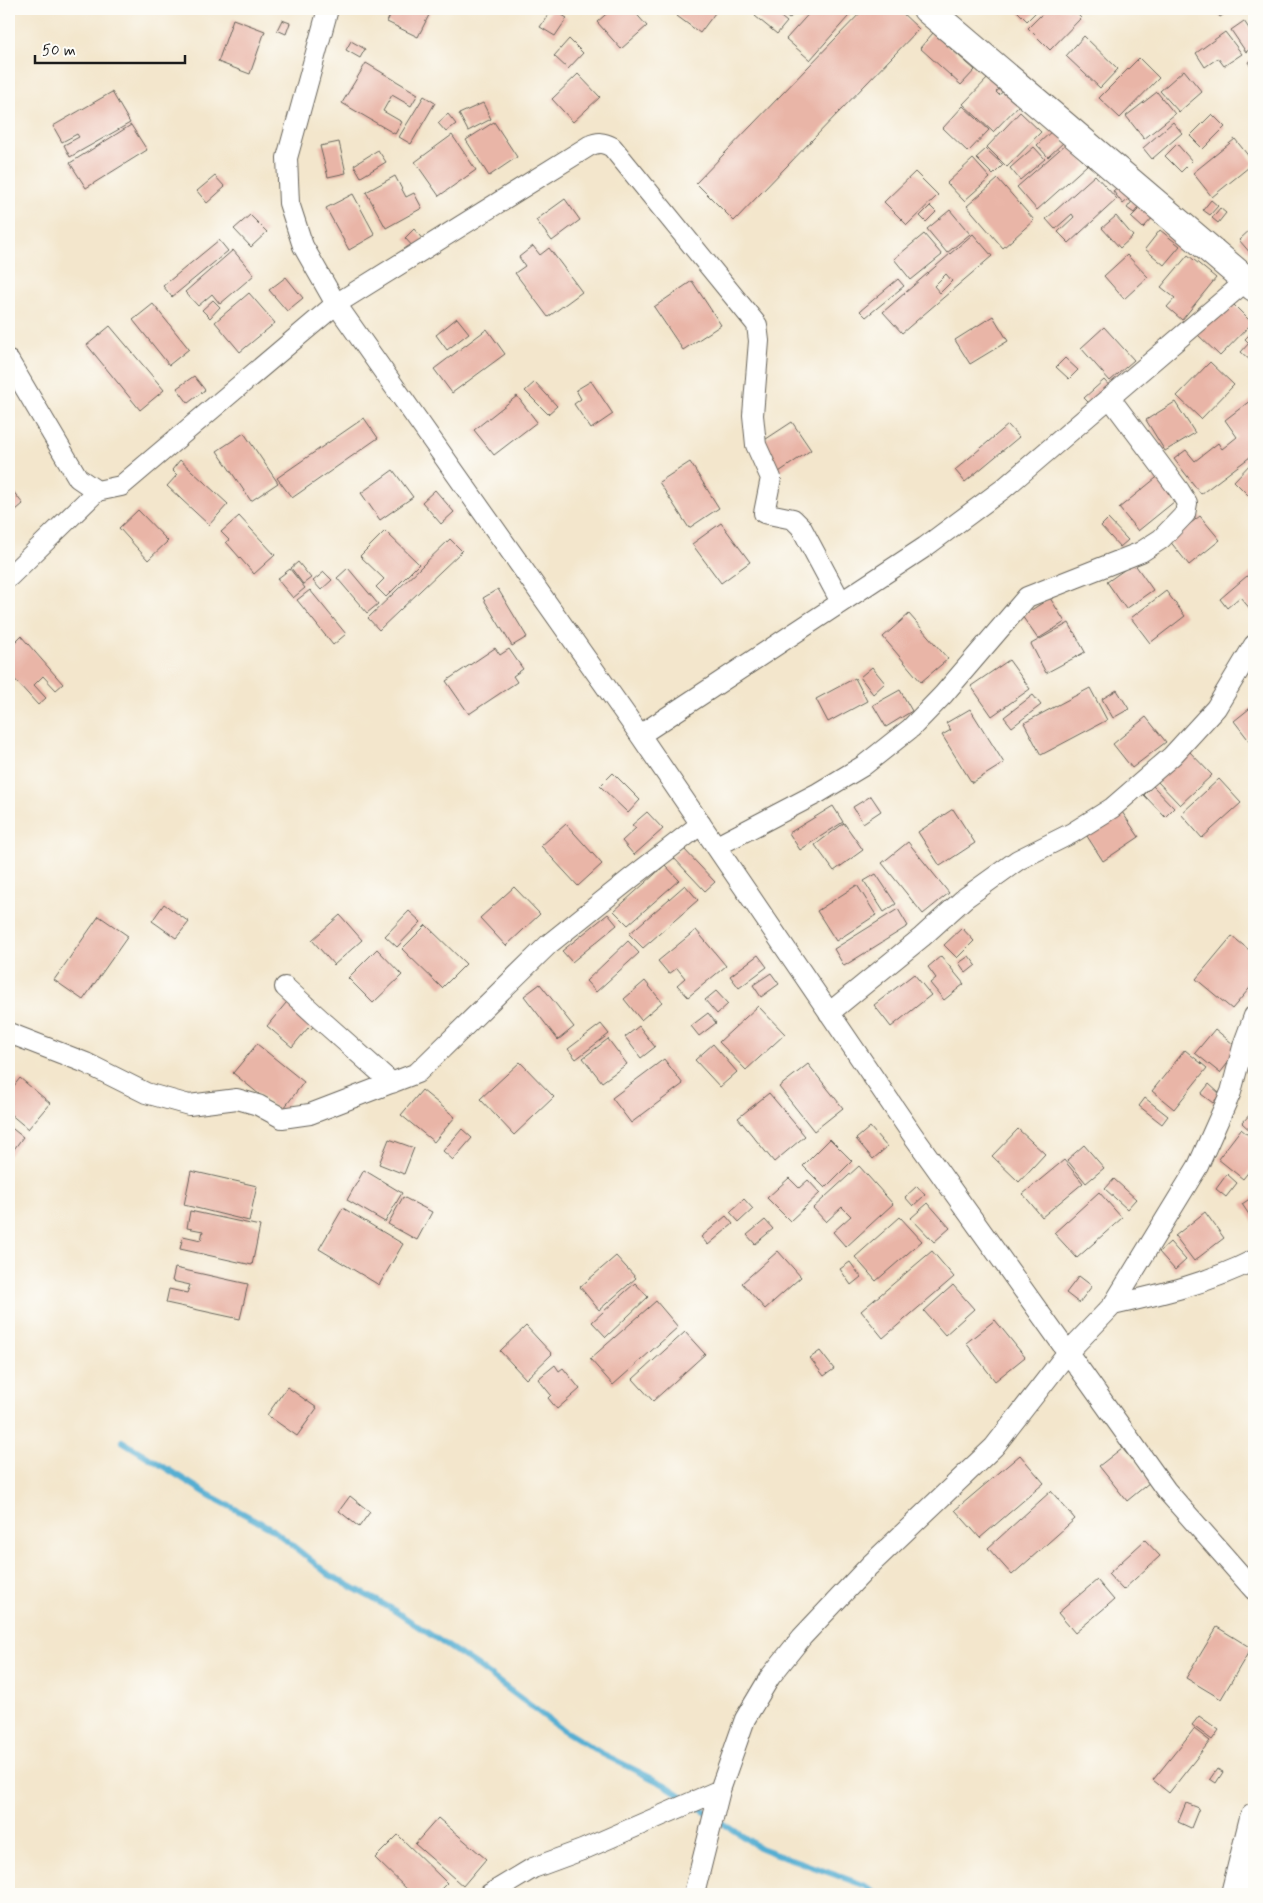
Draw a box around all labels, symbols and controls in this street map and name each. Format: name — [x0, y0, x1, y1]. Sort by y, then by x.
scale bar — [35, 32, 185, 64]
text: 50 m — [42, 41, 76, 61]

